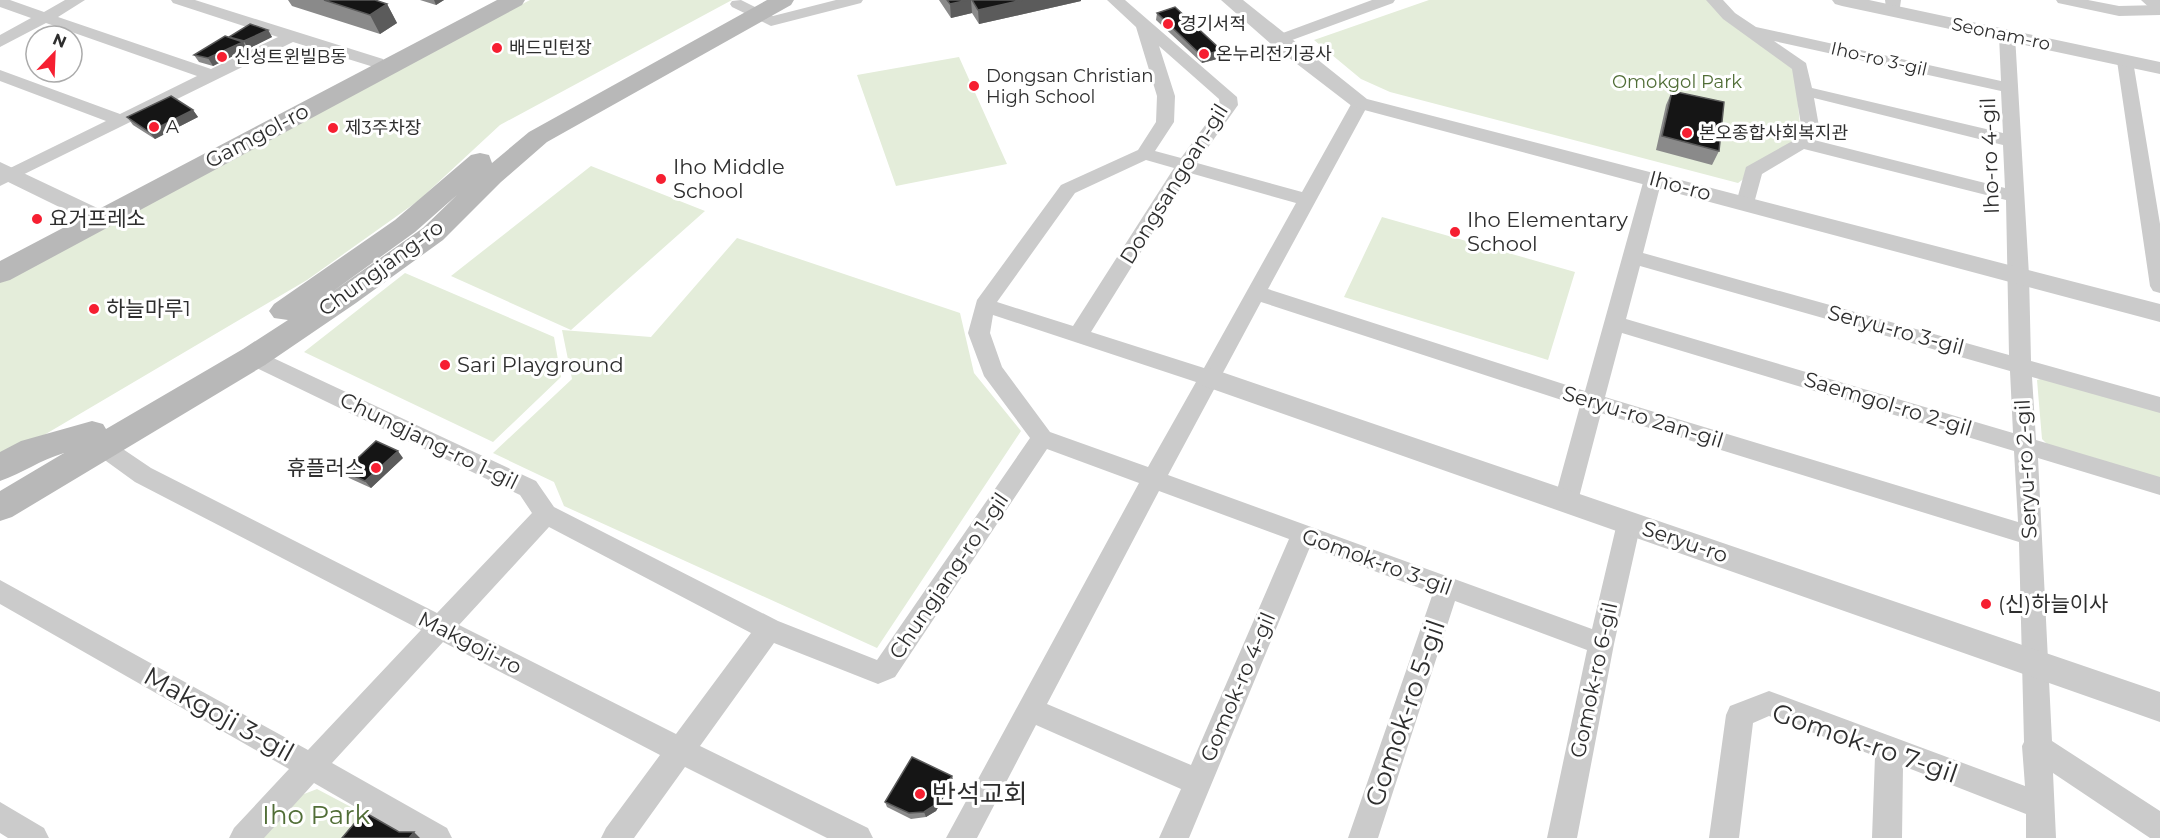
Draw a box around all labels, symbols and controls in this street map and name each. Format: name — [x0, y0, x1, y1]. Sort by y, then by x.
place label: 경기서적 — [1180, 13, 1246, 35]
street label: Seonam-ro — [1950, 13, 2052, 55]
marker: 경기서적 — [1161, 17, 1175, 31]
north arrow — [24, 24, 84, 84]
text: N — [50, 29, 69, 52]
place label: 배드민턴장 — [509, 37, 592, 59]
street label: Iho-ro 3-gil — [1829, 37, 1929, 81]
marker: 배드민턴장 — [490, 41, 504, 55]
place label: 온누리전기공사 — [1216, 43, 1332, 65]
place label: 신성트윈빌B동 — [234, 46, 347, 68]
marker: 온누리전기공사 — [1197, 47, 1211, 61]
marker: 신성트윈빌B동 — [215, 50, 229, 64]
place label: Dongsan Christian High School — [986, 65, 1154, 108]
park label: Omokgol Park — [1612, 71, 1742, 93]
marker: Dongsan Christian High School — [967, 79, 981, 93]
street label: Iho-ro 4-gil — [1975, 97, 2004, 215]
street label: Gamgol-ro — [201, 98, 313, 173]
street label: Dongsangoan-gil — [1114, 99, 1233, 268]
place label: A — [166, 116, 179, 138]
place label: 제3주차장 — [345, 117, 421, 139]
marker: A — [147, 120, 161, 134]
marker: 제3주차장 — [326, 121, 340, 135]
place label: 본오종합사회복지관 — [1699, 122, 1848, 144]
marker: 본오종합사회복지관 — [1680, 126, 1694, 140]
place label: Iho Middle School — [673, 154, 785, 203]
street label: Iho-ro — [1646, 165, 1714, 206]
marker: Iho Middle School — [654, 172, 668, 186]
place label: 요거프레소 — [49, 206, 146, 231]
place label: Iho Elementary School — [1467, 207, 1629, 256]
marker: 요거프레소 — [30, 212, 44, 226]
street label: Chungjang-ro — [314, 214, 448, 321]
marker: Iho Elementary School — [1448, 225, 1462, 239]
place label: 하늘마루1 — [106, 296, 191, 321]
street label: Seryu-ro 3-gil — [1825, 299, 1967, 360]
marker: 하늘마루1 — [87, 302, 101, 316]
place label: Sari Playground — [457, 352, 624, 377]
marker: Sari Playground — [438, 358, 452, 372]
street label: Saemgol-ro 2-gil — [1801, 366, 1975, 441]
street label: Seryu-ro 2an-gil — [1560, 380, 1726, 453]
street label: Chungjang-ro 1-gil — [336, 387, 522, 494]
street label: Seryu-ro 2-gil — [2009, 399, 2042, 540]
place label: 휴플러스 — [287, 455, 364, 480]
marker: 휴플러스 — [369, 461, 383, 475]
street label: Chungjang-ro 1-gil — [884, 488, 1013, 663]
street label: Seryu-ro — [1639, 515, 1731, 568]
street label: Gomok-ro 3-gil — [1299, 523, 1455, 600]
place label: (신)하늘이사 — [1998, 591, 2108, 616]
marker: (신)하늘이사 — [1979, 597, 1993, 611]
street label: Gomok-ro 6-gil — [1565, 600, 1622, 760]
street label: Makgoji-ro — [414, 606, 526, 679]
street label: Gomok-ro 4-gil — [1195, 608, 1280, 765]
street label: Gomok-ro 5-gil — [1358, 616, 1452, 810]
street label: Makgoji 3-gil — [138, 660, 300, 768]
street label: Gomok-ro 7-gil — [1768, 696, 1962, 790]
place label: 반석교회 — [932, 778, 1028, 810]
marker: 반석교회 — [913, 787, 927, 801]
park label: Iho Park — [262, 799, 370, 831]

